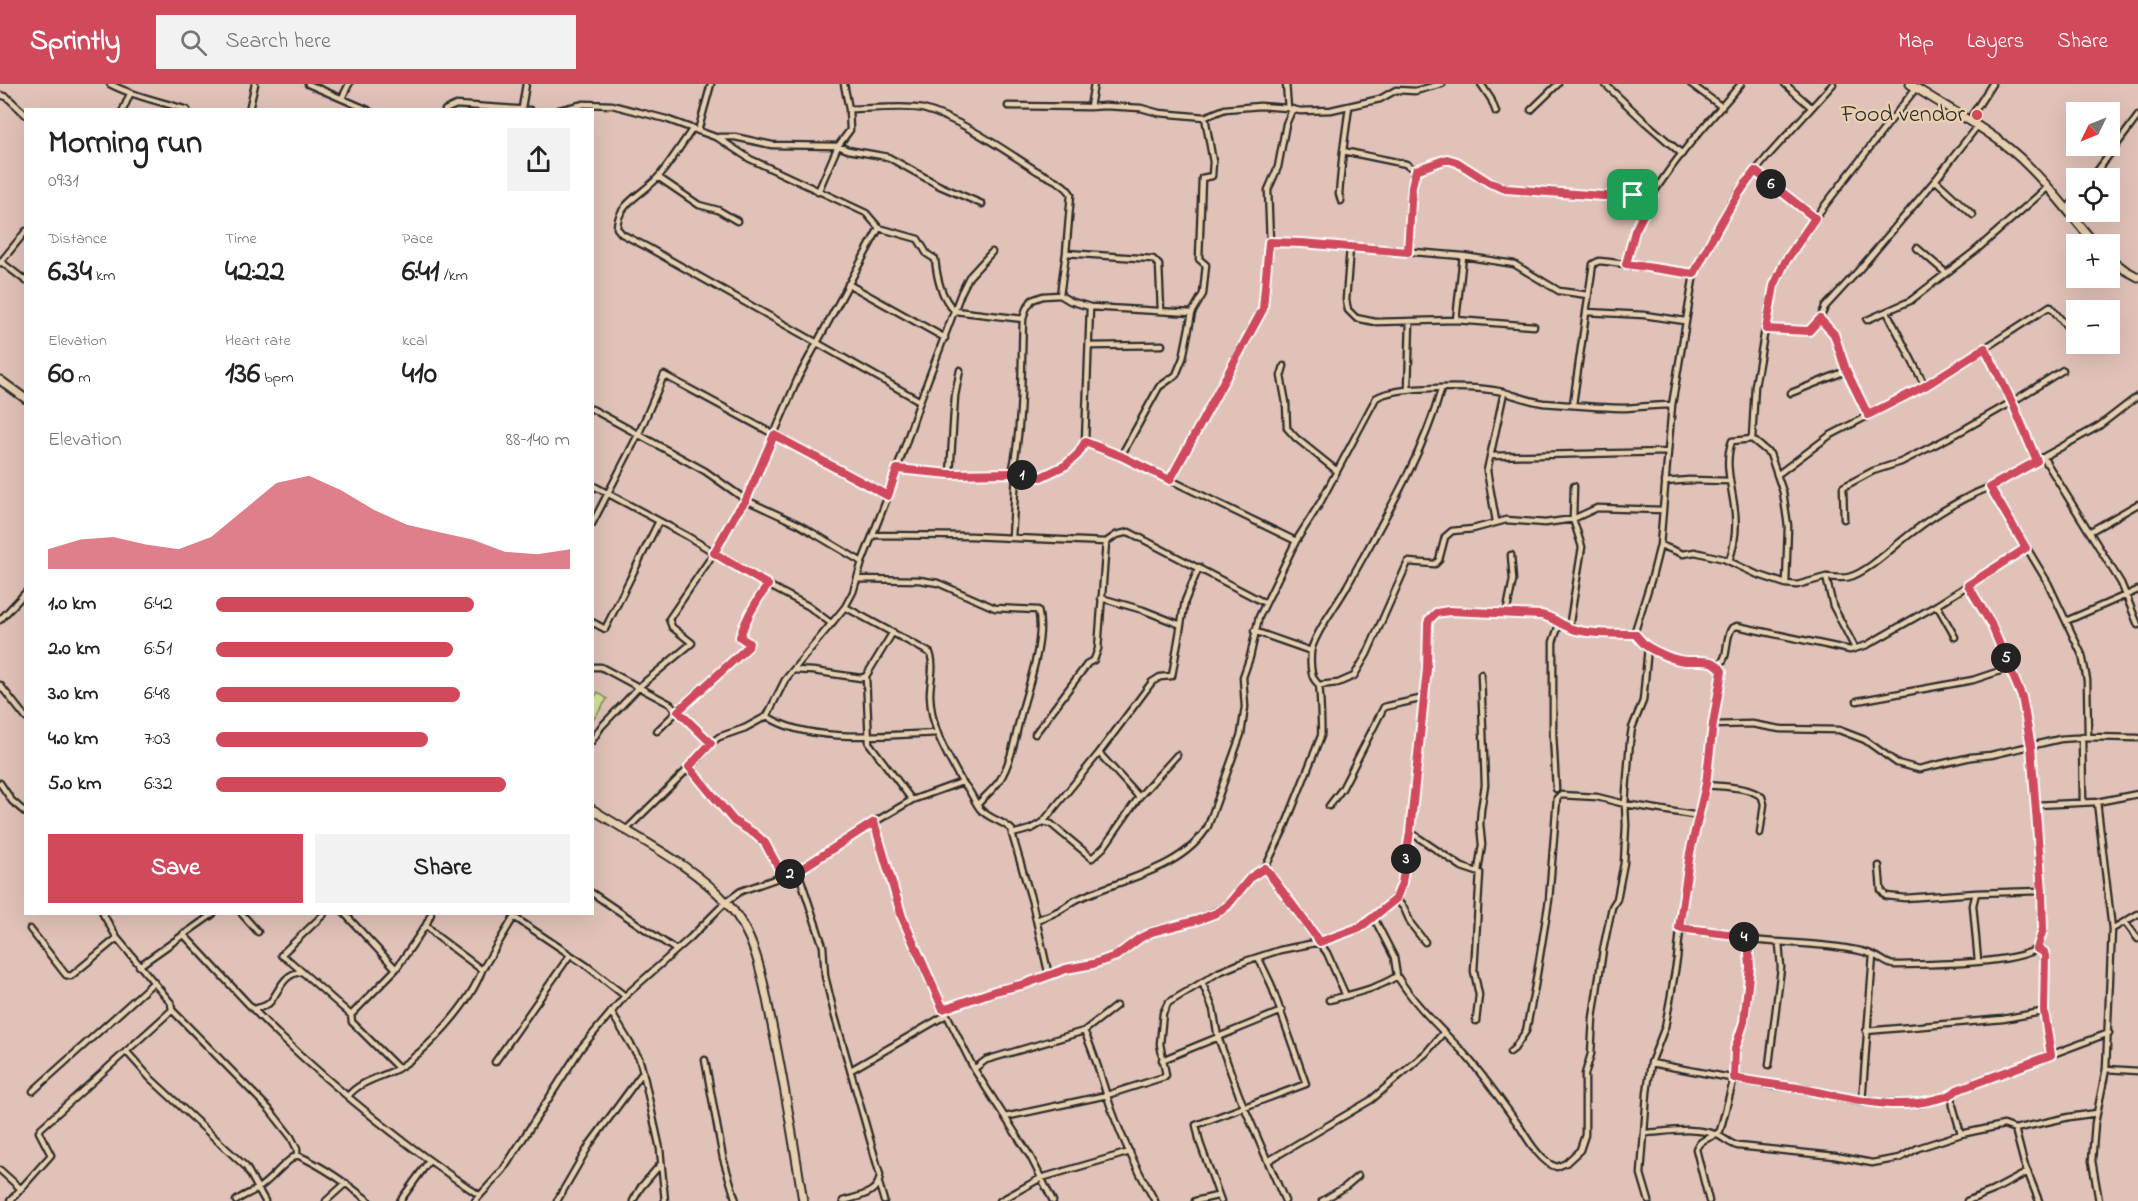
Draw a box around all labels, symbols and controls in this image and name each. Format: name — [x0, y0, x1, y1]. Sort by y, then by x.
search box — [156, 15, 576, 69]
text: Sprintly — [30, 22, 120, 63]
icon: search — [177, 26, 210, 59]
text: Search here — [225, 26, 331, 58]
text: Map — [1898, 27, 1934, 57]
text: Layers — [1967, 27, 2024, 57]
text: Share — [2057, 27, 2108, 57]
place label: Food vendor — [1840, 98, 1966, 133]
north arrow — [2066, 102, 2120, 156]
map controls — [2066, 102, 2120, 354]
marker: Food vendor — [1970, 108, 1984, 122]
text: Morning run — [48, 120, 202, 168]
button: share — [507, 128, 570, 191]
text: 09:31 — [48, 167, 79, 196]
button: locate — [2066, 168, 2120, 222]
pin — [1607, 169, 1658, 220]
pin: 6 — [1756, 169, 1786, 199]
text: 6 — [1767, 172, 1775, 196]
icon: arrive — [1616, 178, 1649, 211]
text: Distance — [48, 227, 107, 251]
text: Time — [225, 227, 257, 251]
text: Pace — [402, 227, 433, 251]
button: + — [2066, 234, 2120, 288]
text: 6.34 — [48, 251, 92, 295]
text: 42:22 — [225, 251, 285, 295]
text: 6:41 — [402, 251, 440, 295]
text: km — [92, 264, 116, 288]
text: /km — [440, 264, 468, 288]
button: − — [2066, 300, 2120, 354]
text: Elevation — [48, 329, 107, 353]
text: Heart rate — [225, 329, 291, 353]
text: kcal — [402, 329, 427, 353]
text: 60 — [48, 353, 74, 397]
text: 136 — [225, 353, 260, 397]
text: 410 — [402, 353, 437, 397]
text: m — [74, 366, 91, 390]
text: bpm — [260, 366, 294, 390]
text: Elevation — [48, 426, 122, 455]
text: 88–140 m — [505, 426, 570, 455]
pin: 1 — [1007, 460, 1037, 490]
text: 1 — [1019, 463, 1025, 487]
text: 1.0 km — [48, 590, 96, 619]
text: 6:42 — [144, 590, 173, 619]
text: 2.0 km — [48, 635, 100, 664]
text: 6:51 — [144, 635, 172, 664]
pin: 5 — [1991, 643, 2021, 673]
text: 5 — [2001, 646, 2011, 670]
text: 3.0 km — [48, 680, 98, 709]
text: 6:48 — [144, 680, 170, 709]
text: 4.0 km — [48, 725, 98, 754]
text: 7:03 — [144, 725, 171, 754]
text: 5.0 km — [48, 770, 101, 799]
text: 6:32 — [144, 770, 173, 799]
button: Save — [48, 834, 303, 903]
button: Share — [315, 834, 570, 903]
pin: 3 — [1391, 844, 1421, 874]
text: 3 — [1403, 847, 1409, 871]
pin: 2 — [775, 859, 805, 889]
text: 2 — [786, 862, 794, 886]
pin: 4 — [1729, 922, 1759, 952]
text: 4 — [1741, 925, 1747, 949]

